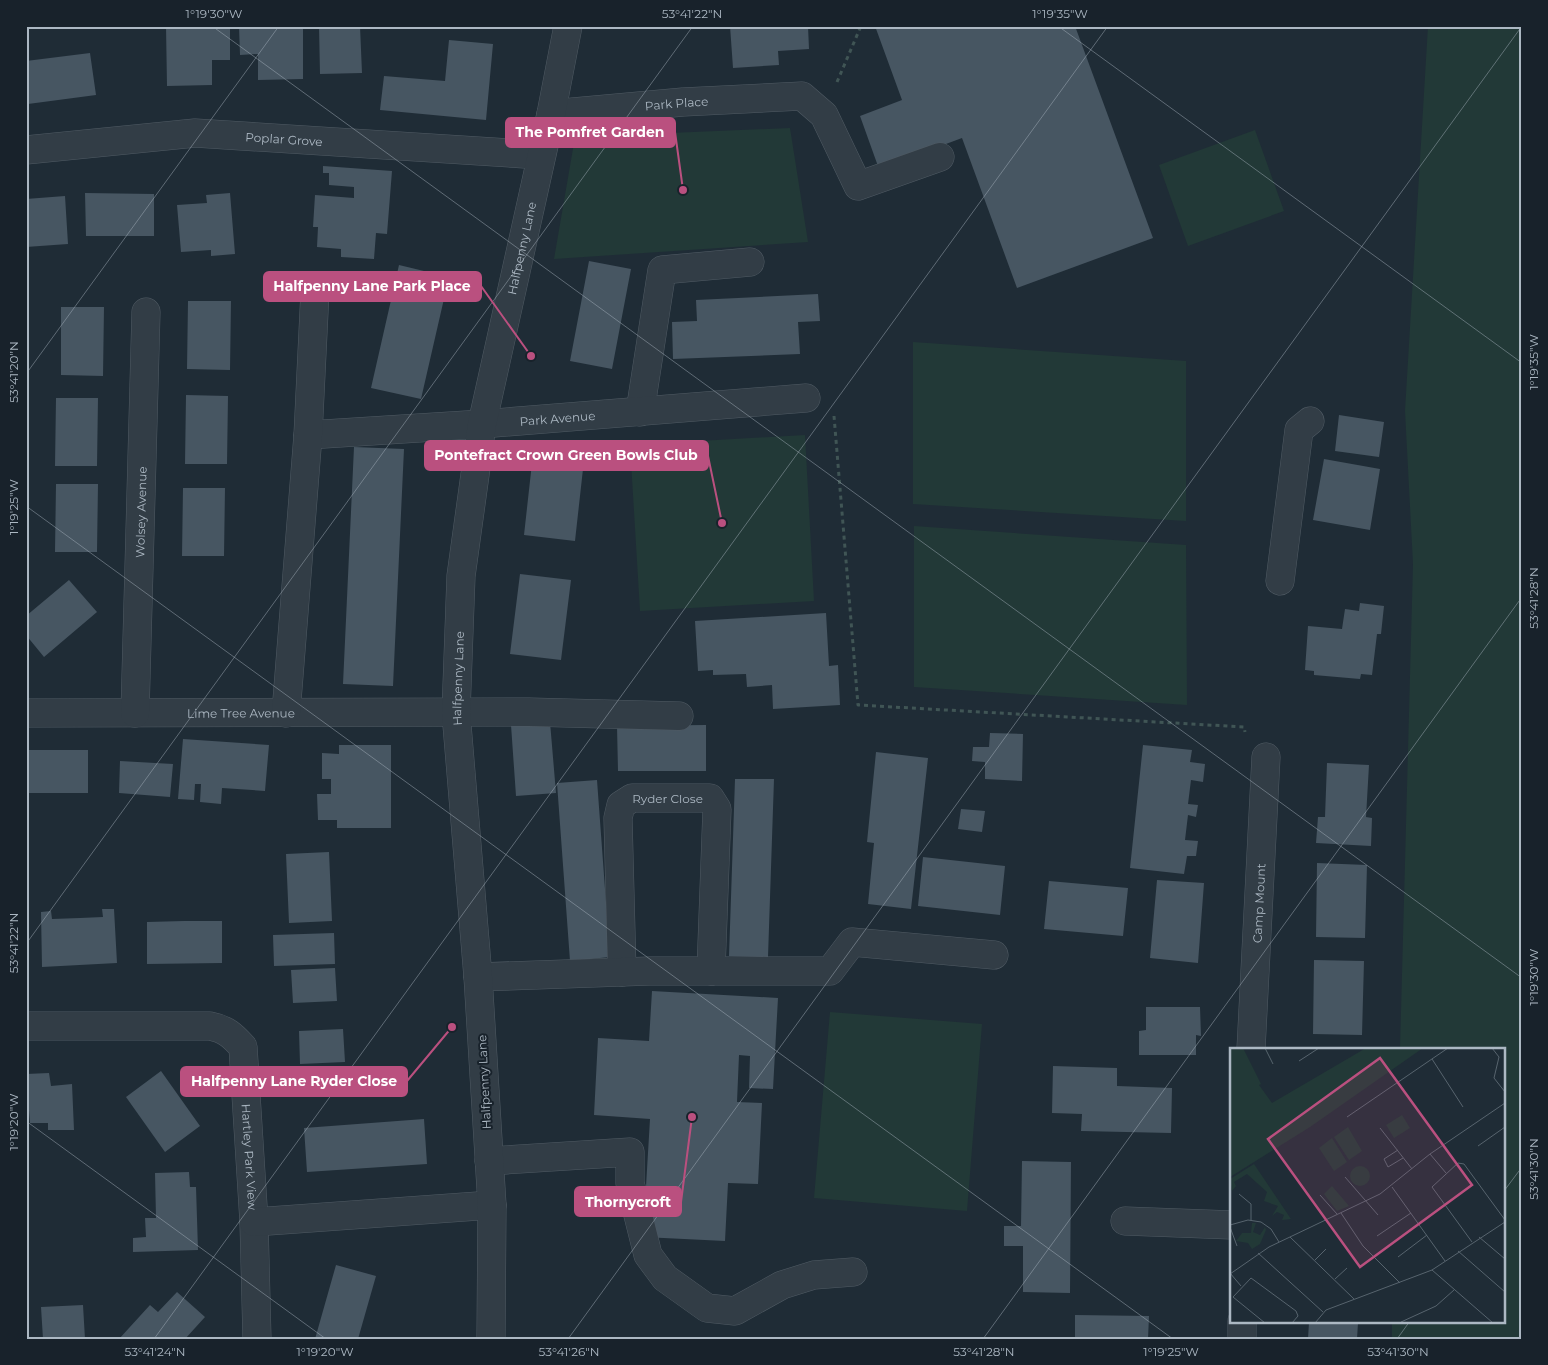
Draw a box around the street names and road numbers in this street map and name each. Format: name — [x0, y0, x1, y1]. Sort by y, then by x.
street label: Park Place — [644, 93, 709, 113]
street label: Poplar Grove — [245, 129, 323, 149]
street label: Halfpenny Lane — [504, 200, 539, 296]
street label: Park Avenue — [519, 407, 596, 428]
street label: Wolsey Avenue — [132, 466, 149, 558]
street label: Halfpenny Lane — [448, 631, 466, 726]
street label: Lime Tree Avenue — [187, 705, 295, 720]
street label: Ryder Close — [632, 791, 703, 806]
street label: Camp Mount — [1249, 863, 1268, 943]
street label: Halfpenny Lane — [474, 1034, 494, 1130]
street label: Hartley Park View — [239, 1103, 261, 1211]

